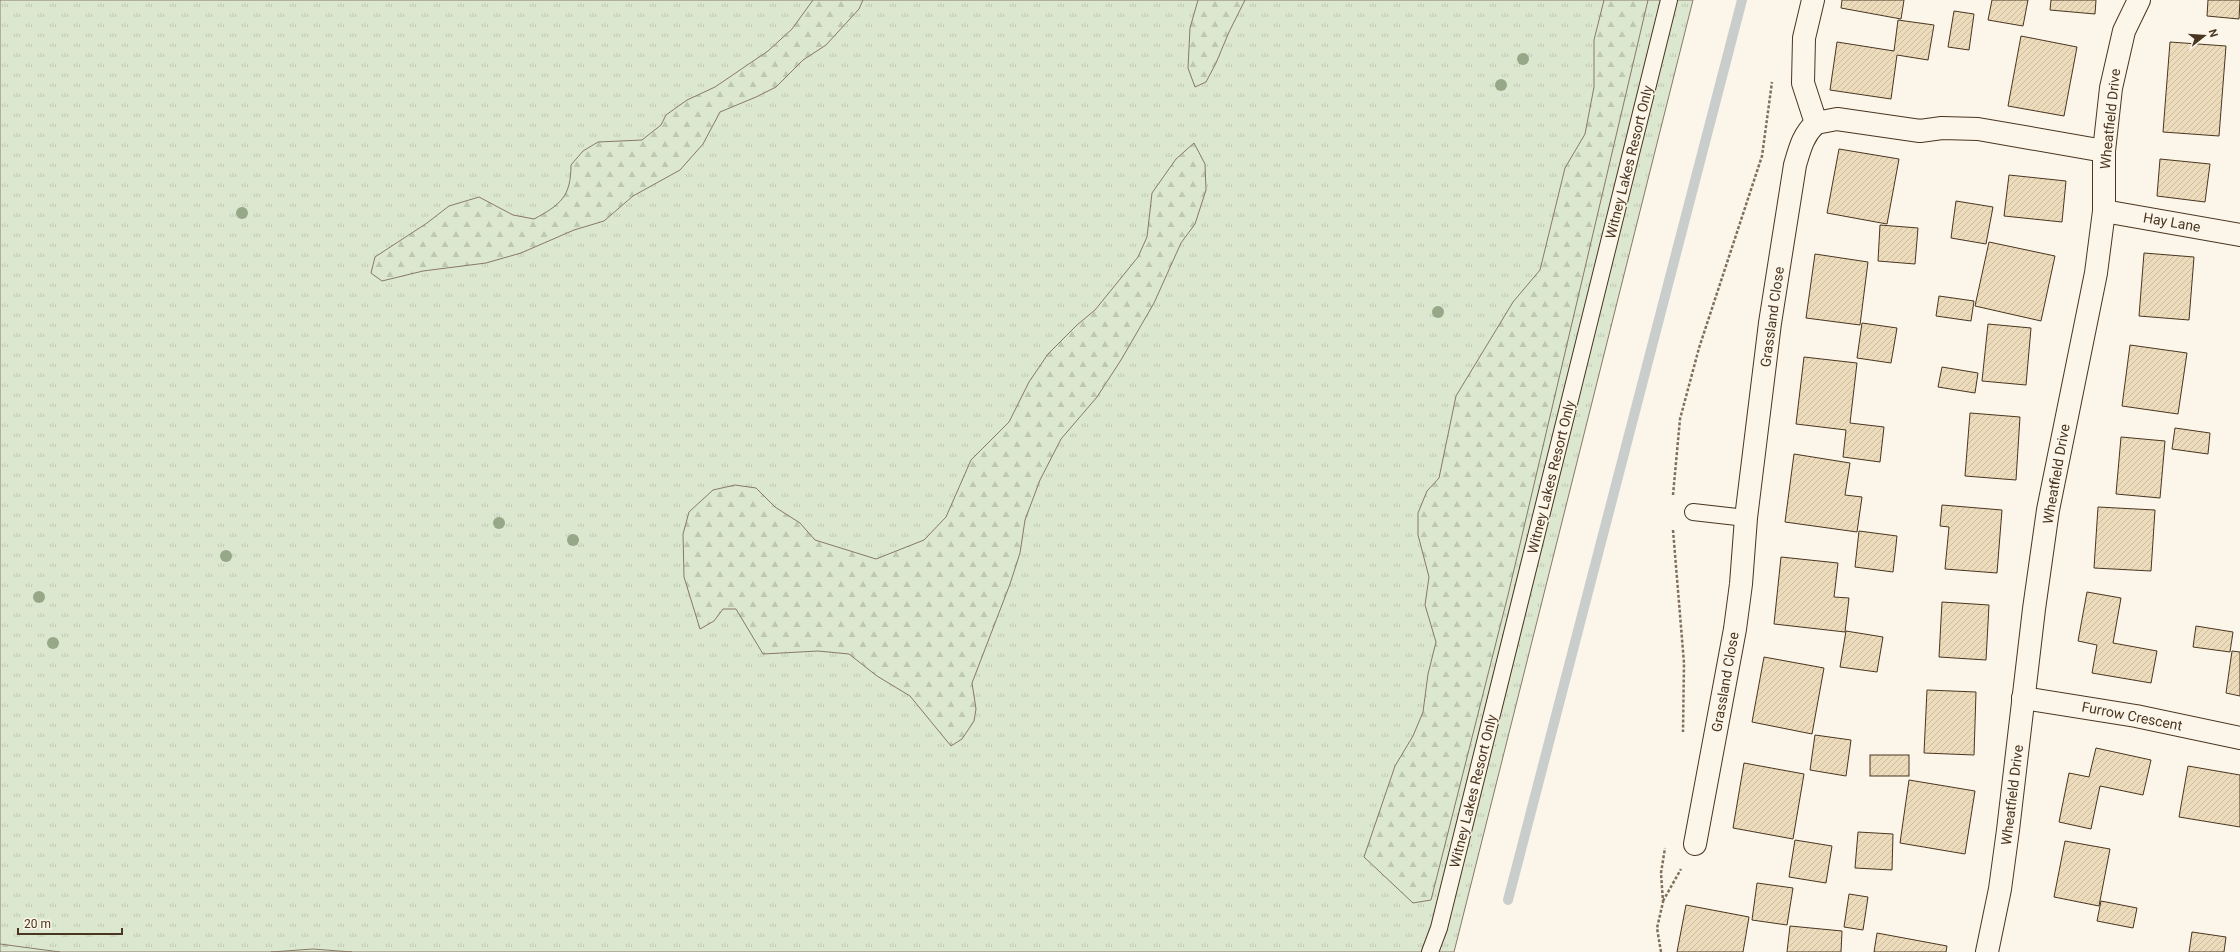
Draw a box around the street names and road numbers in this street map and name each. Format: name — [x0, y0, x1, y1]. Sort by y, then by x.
street label: Wheatfield Drive — [2097, 68, 2123, 170]
street label: Witney Lakes Resort Only — [1602, 83, 1656, 240]
street label: Hay Lane — [2142, 209, 2202, 235]
street label: Grassland Close — [1757, 266, 1787, 368]
street label: Witney Lakes Resort Only — [1524, 398, 1578, 555]
street label: Wheatfield Drive — [2039, 423, 2073, 525]
street label: Grassland Close — [1708, 631, 1742, 733]
street label: Furrow Crescent — [2080, 698, 2184, 734]
street label: Witney Lakes Resort Only — [1446, 712, 1500, 869]
street label: Wheatfield Drive — [1998, 744, 2026, 846]

